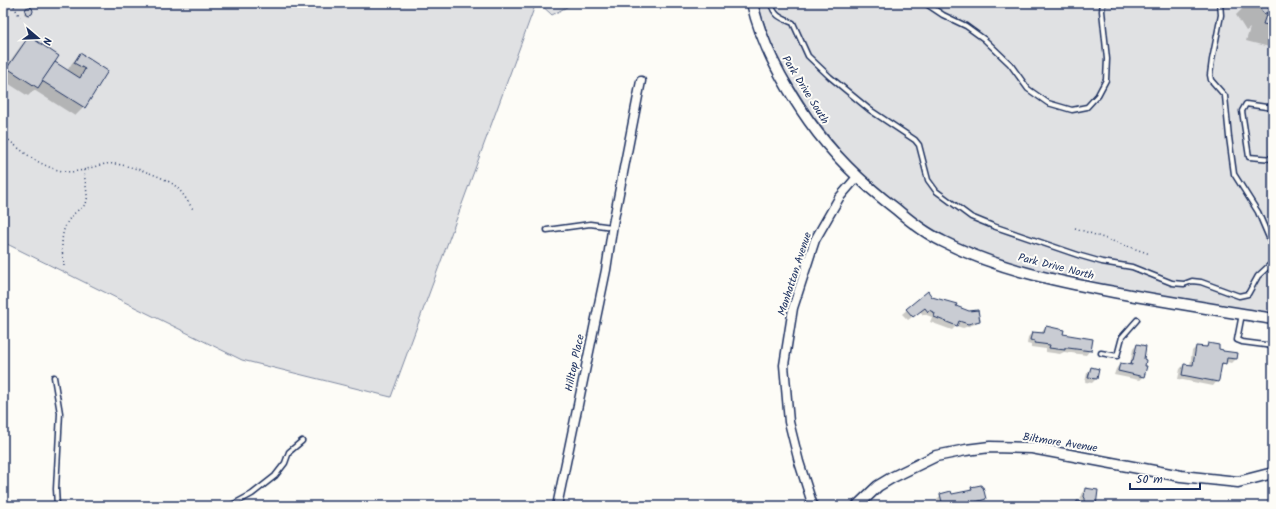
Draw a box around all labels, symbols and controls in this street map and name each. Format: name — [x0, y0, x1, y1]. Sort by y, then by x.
north arrow — [18, 18, 58, 58]
text: N — [37, 35, 56, 47]
street label: Park Drive South — [777, 52, 833, 128]
street label: Manhattan Avenue — [773, 230, 817, 318]
street label: Park Drive North — [1016, 249, 1096, 285]
street label: Hilltop Place — [560, 333, 590, 393]
street label: Biltmore Avenue — [1021, 428, 1099, 458]
scale bar — [1130, 465, 1200, 491]
text: 50 m — [1136, 470, 1163, 489]

